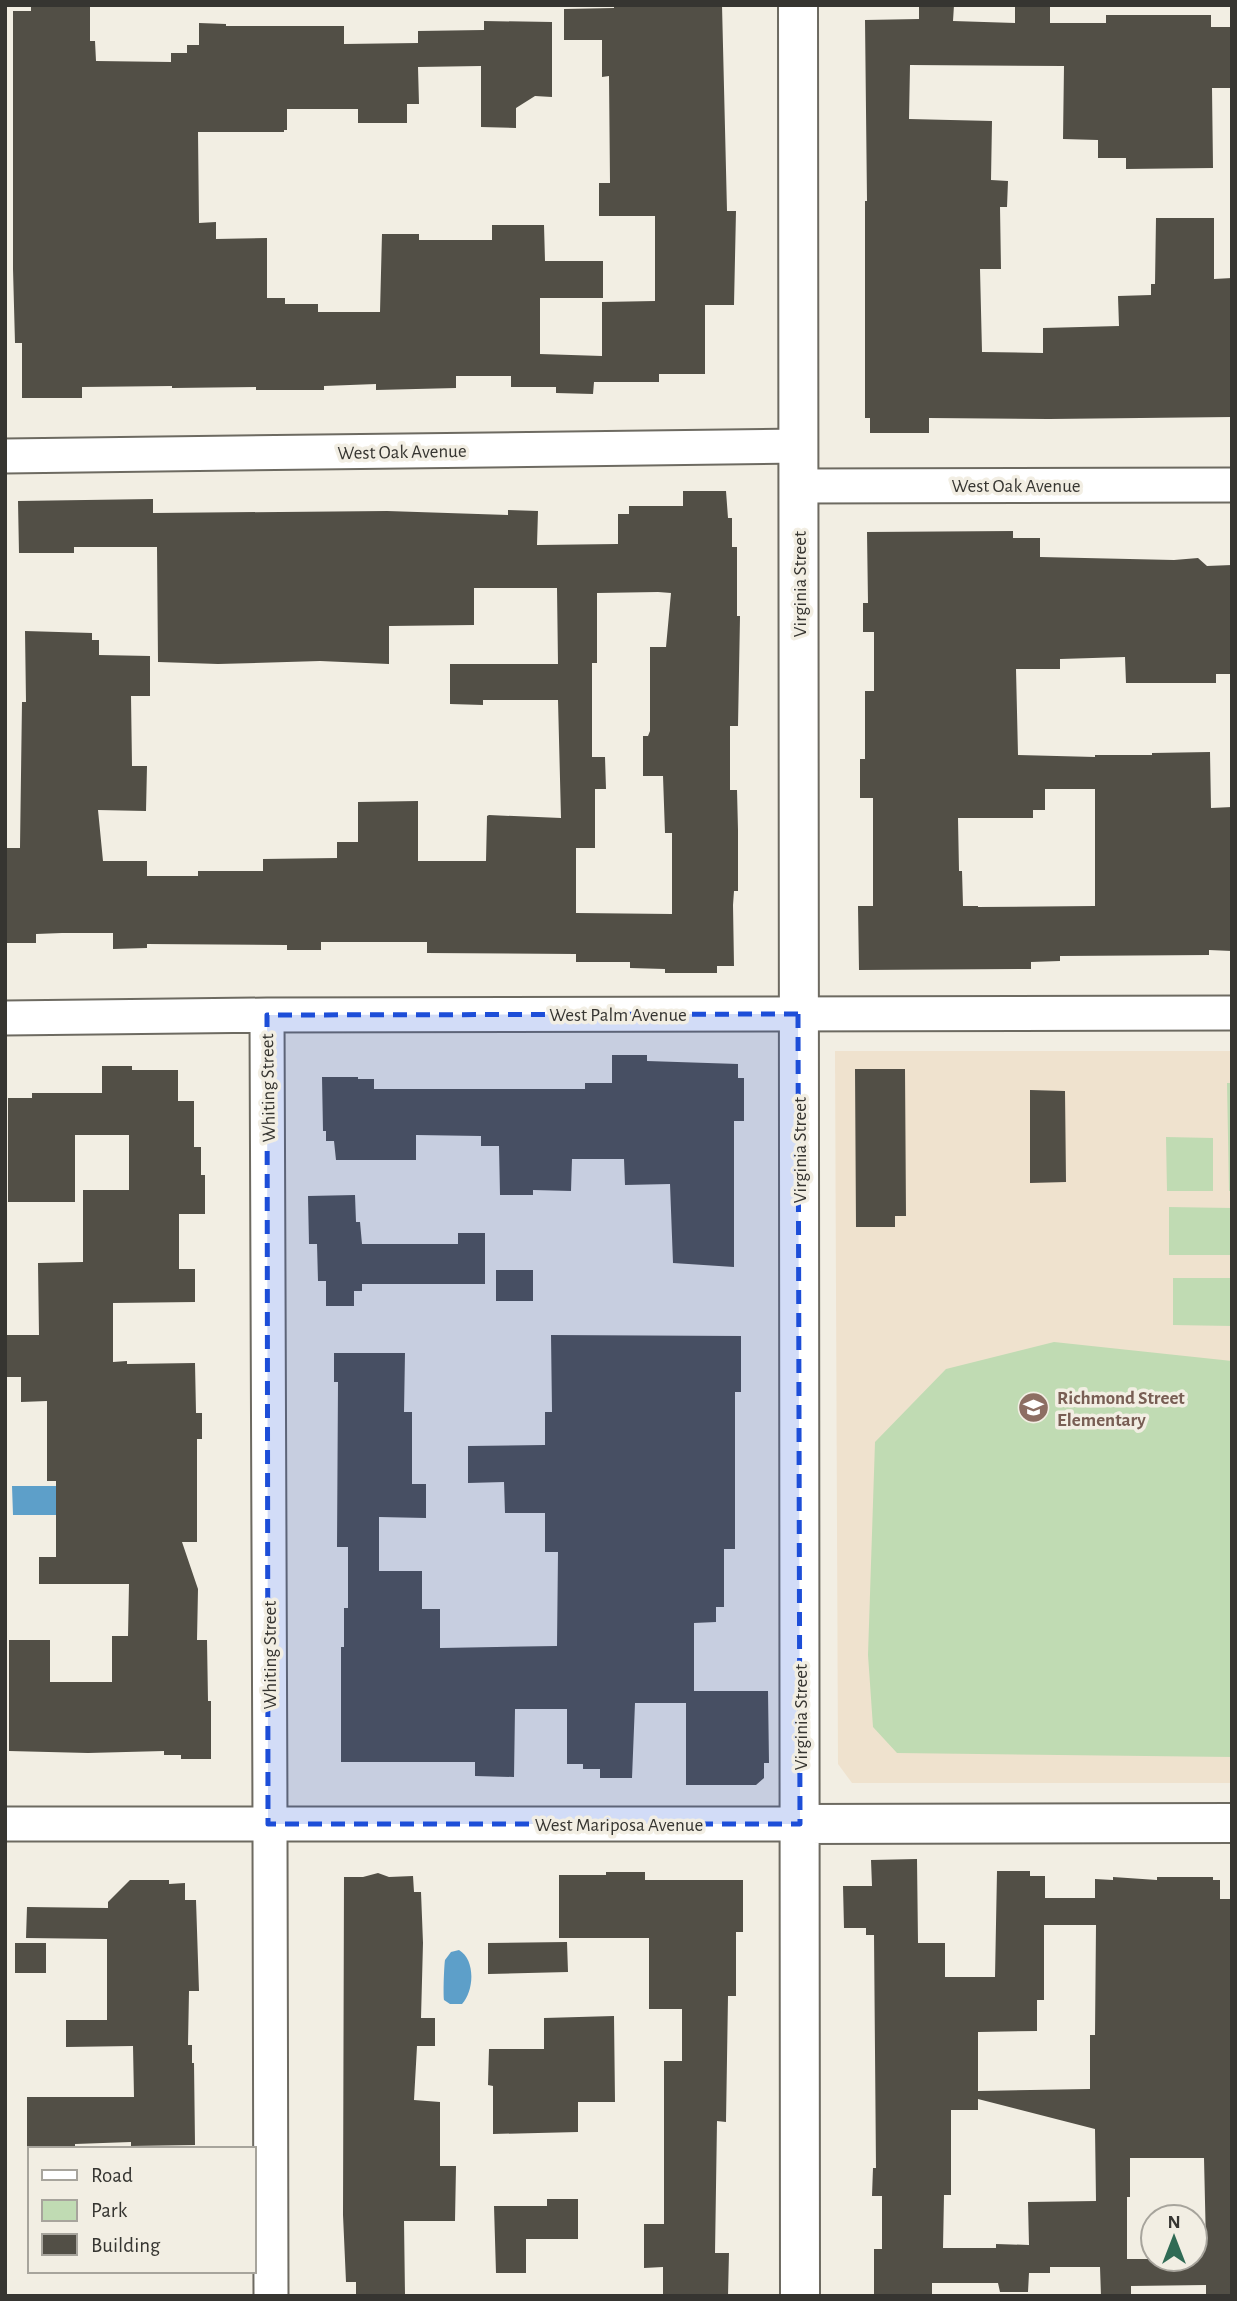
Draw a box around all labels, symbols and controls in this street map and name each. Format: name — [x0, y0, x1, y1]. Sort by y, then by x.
street label: West Oak Avenue — [337, 442, 467, 463]
street label: West Oak Avenue — [951, 477, 1081, 496]
street label: Virginia Street — [791, 531, 810, 637]
street label: West Palm Avenue — [549, 1006, 687, 1025]
street label: Whiting Street — [258, 1033, 279, 1143]
street label: Virginia Street — [791, 1097, 810, 1203]
place label: Richmond Street Elementary — [1057, 1389, 1185, 1430]
school or university icon: Richmond Street Elementary — [1017, 1391, 1051, 1425]
street label: Whiting Street — [261, 1601, 280, 1709]
street label: Virginia Street — [792, 1664, 811, 1770]
street label: West Mariposa Avenue — [535, 1816, 703, 1835]
legend — [28, 2147, 256, 2273]
text: Road — [91, 2165, 133, 2186]
text: Park — [91, 2200, 128, 2221]
north arrow — [1139, 2203, 1209, 2273]
text: N — [1167, 2213, 1181, 2232]
text: Building — [91, 2235, 161, 2256]

